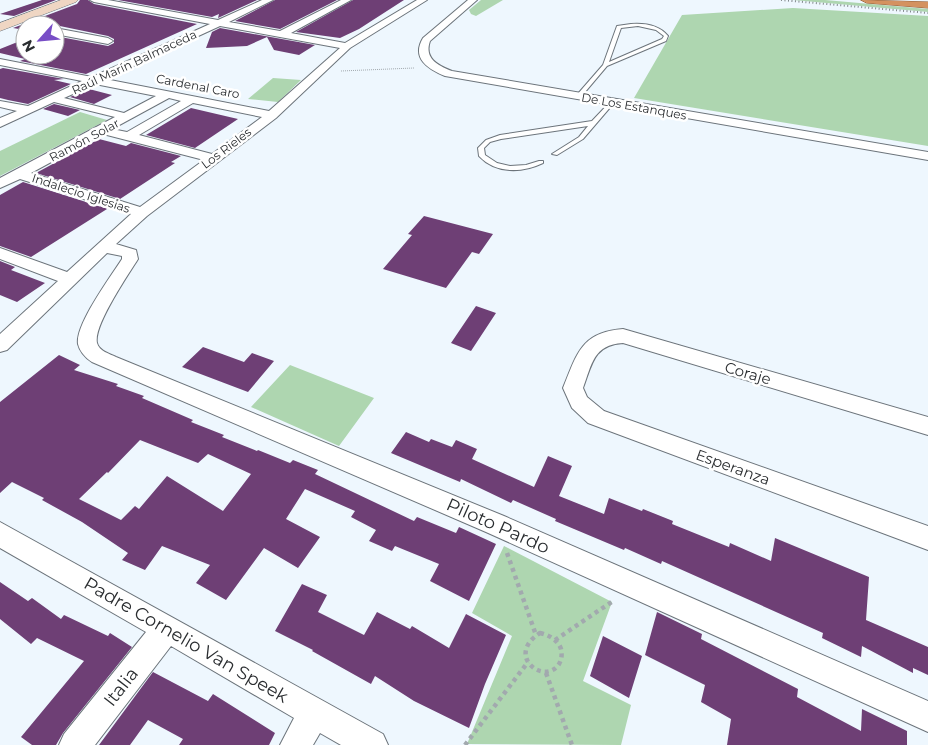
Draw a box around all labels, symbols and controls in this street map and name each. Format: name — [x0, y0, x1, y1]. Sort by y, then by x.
north arrow — [15, 15, 65, 65]
street label: Raúl Marín Balmaceda — [69, 26, 199, 98]
text: N — [18, 37, 39, 55]
street label: Cardenal Caro — [155, 71, 241, 101]
street label: De Los Estanques — [580, 89, 688, 123]
street label: Ramón Solar — [46, 115, 122, 165]
street label: Los Rieles — [198, 124, 254, 172]
street label: Indalecio Iglesias — [30, 170, 132, 216]
street label: Coraje — [723, 357, 773, 389]
street label: Esperanza — [693, 445, 773, 489]
street label: Piloto Pardo — [443, 493, 553, 559]
street label: Padre Cornelio Van Speek — [80, 572, 292, 708]
street label: Italia — [99, 663, 143, 711]

